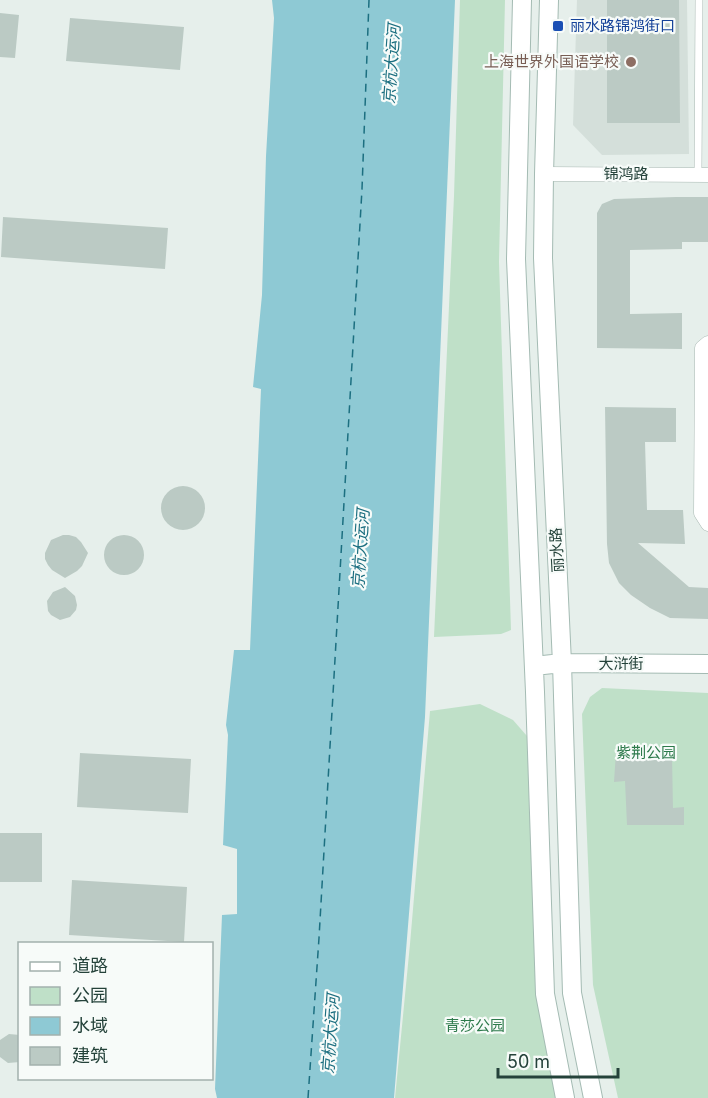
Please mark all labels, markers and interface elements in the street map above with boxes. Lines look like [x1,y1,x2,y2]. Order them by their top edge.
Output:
place label: 丽水路锦鸿街口 [570,16,675,35]
marker: 丽水路锦鸿街口 [551,19,565,33]
water label: 京杭大运河 [378,20,404,105]
place label: 上海世界外国语学校 [484,52,619,71]
marker: 上海世界外国语学校 [624,55,638,69]
street label: 锦鸿路 [603,164,649,183]
water label: 京杭大运河 [347,505,373,590]
street label: 丽水路 [546,527,567,573]
street label: 大浒街 [598,654,644,673]
park label: 紫荆公园 [616,743,676,762]
legend [18,942,213,1080]
text: 道路 [72,955,108,976]
text: 公园 [72,985,108,1006]
water label: 京杭大运河 [317,990,343,1075]
text: 水域 [72,1015,108,1036]
park label: 青莎公园 [445,1016,505,1035]
scale bar [498,1041,618,1079]
text: 建筑 [72,1045,108,1066]
text: 50 m [507,1051,550,1072]

